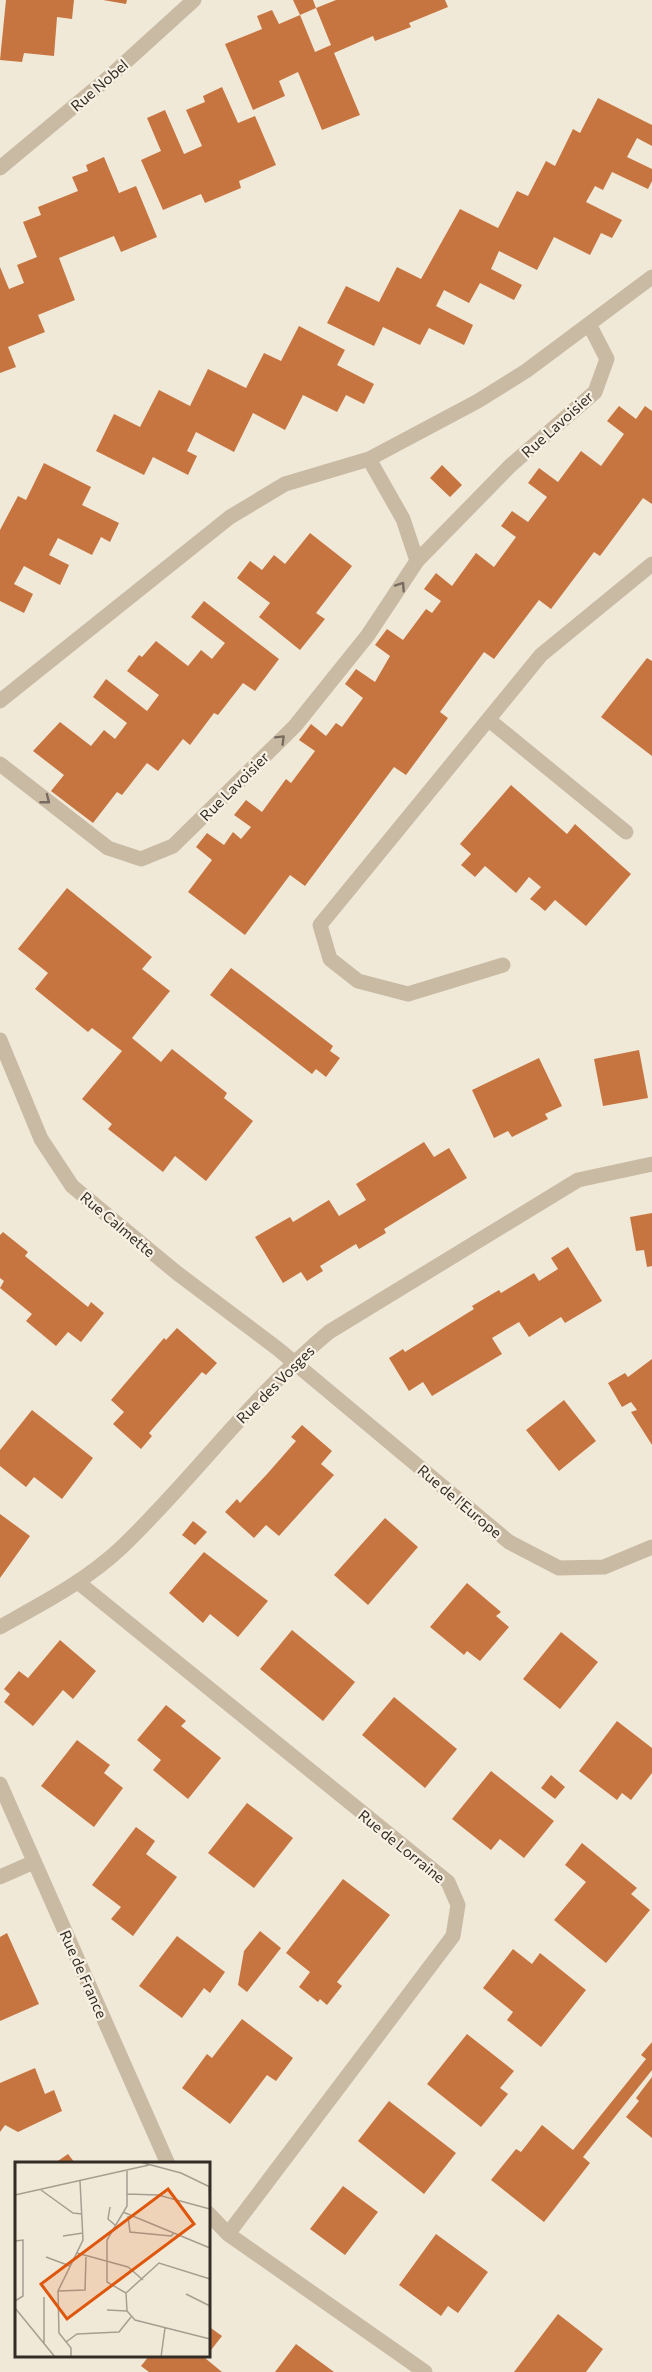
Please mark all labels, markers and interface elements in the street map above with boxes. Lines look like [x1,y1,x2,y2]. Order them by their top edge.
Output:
street label: Rue Nobel [67,55,131,115]
street label: Rue Lavoisier [517,387,597,461]
one-way arrow [394,581,405,592]
one-way arrow [274,736,285,747]
street label: Rue Lavoisier [196,748,272,824]
one-way arrow [39,793,50,804]
street label: Rue Calmette [77,1188,159,1261]
street label: Rue des Vosges [232,1341,318,1427]
street label: Rue de l'Europe [414,1461,506,1541]
street label: Rue de Lorraine [355,1806,449,1886]
street label: Rue de France [57,1927,111,2021]
inset map [15,2162,210,2357]

